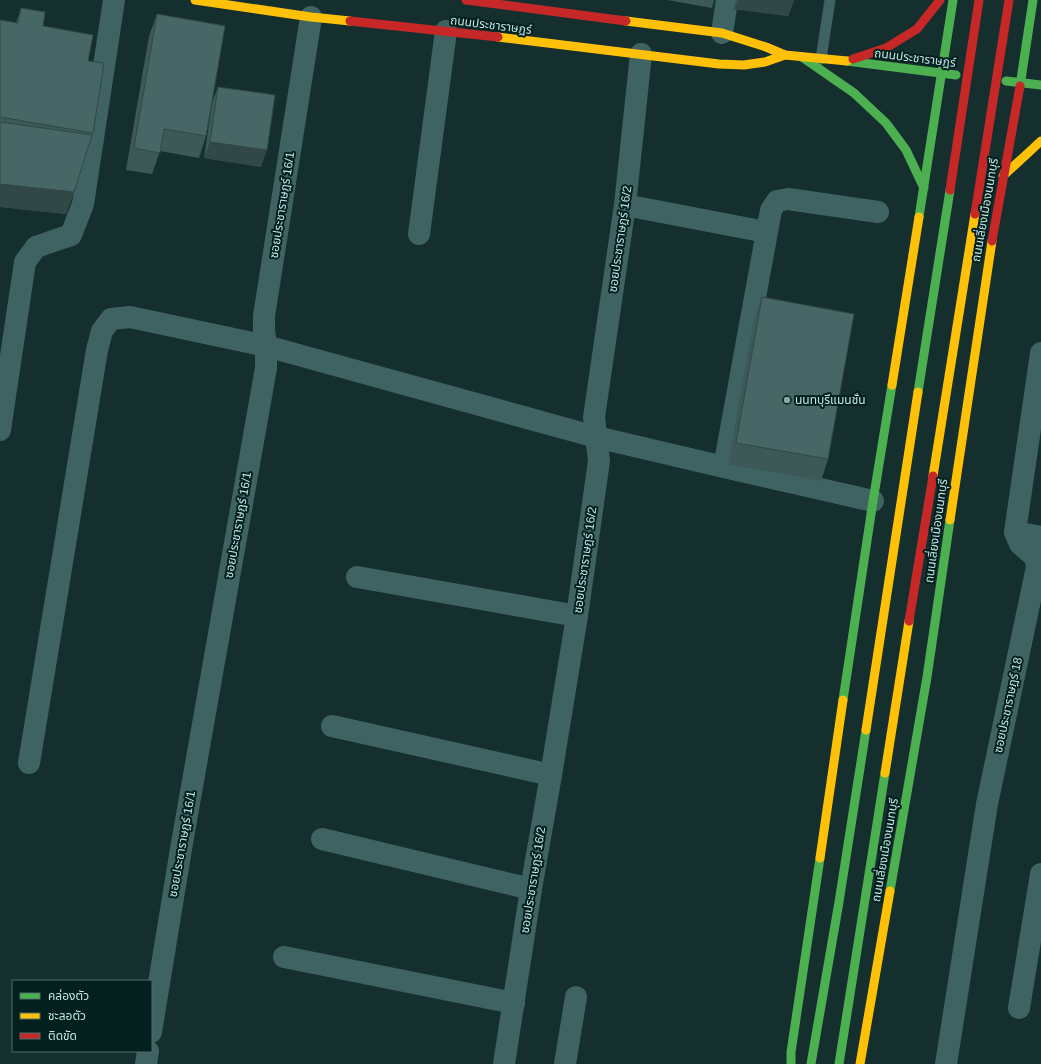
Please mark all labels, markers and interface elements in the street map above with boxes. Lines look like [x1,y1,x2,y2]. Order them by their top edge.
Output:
street label: ถนนประชาราษฎร์ [449,13,533,37]
street label: ถนนประชาราษฎร์ [873,46,957,70]
street label: ซอยประชาราษฎร์ 16/1 [267,150,297,259]
street label: ถนนเลี่ยงเมืองนนทบุรี [967,157,1001,263]
street label: ซอยประชาราษฎร์ 16/2 [606,184,634,293]
place label: นนทบุรีแมนชั่น [795,392,866,407]
marker: นนทบุรีแมนชั่น [782,395,792,405]
street label: ซอยประชาราษฎร์ 16/1 [222,471,254,579]
street label: ถนนเลี่ยงเมืองนนทบุรี [920,478,950,584]
street label: ซอยประชาราษฎร์ 16/2 [571,505,599,614]
street label: ซอยประชาราษฎร์ 18 [991,656,1025,754]
street label: ซอยประชาราษฎร์ 16/1 [166,790,198,898]
street label: ถนนเลี่ยงเมืองนนทบุรี [867,797,901,903]
street label: ซอยประชาราษฎร์ 16/2 [518,825,548,934]
legend [12,980,152,1052]
text: คล่องตัว [48,989,89,1003]
text: ชะลอตัว [48,1009,86,1023]
text: ติดขัด [48,1029,77,1043]

